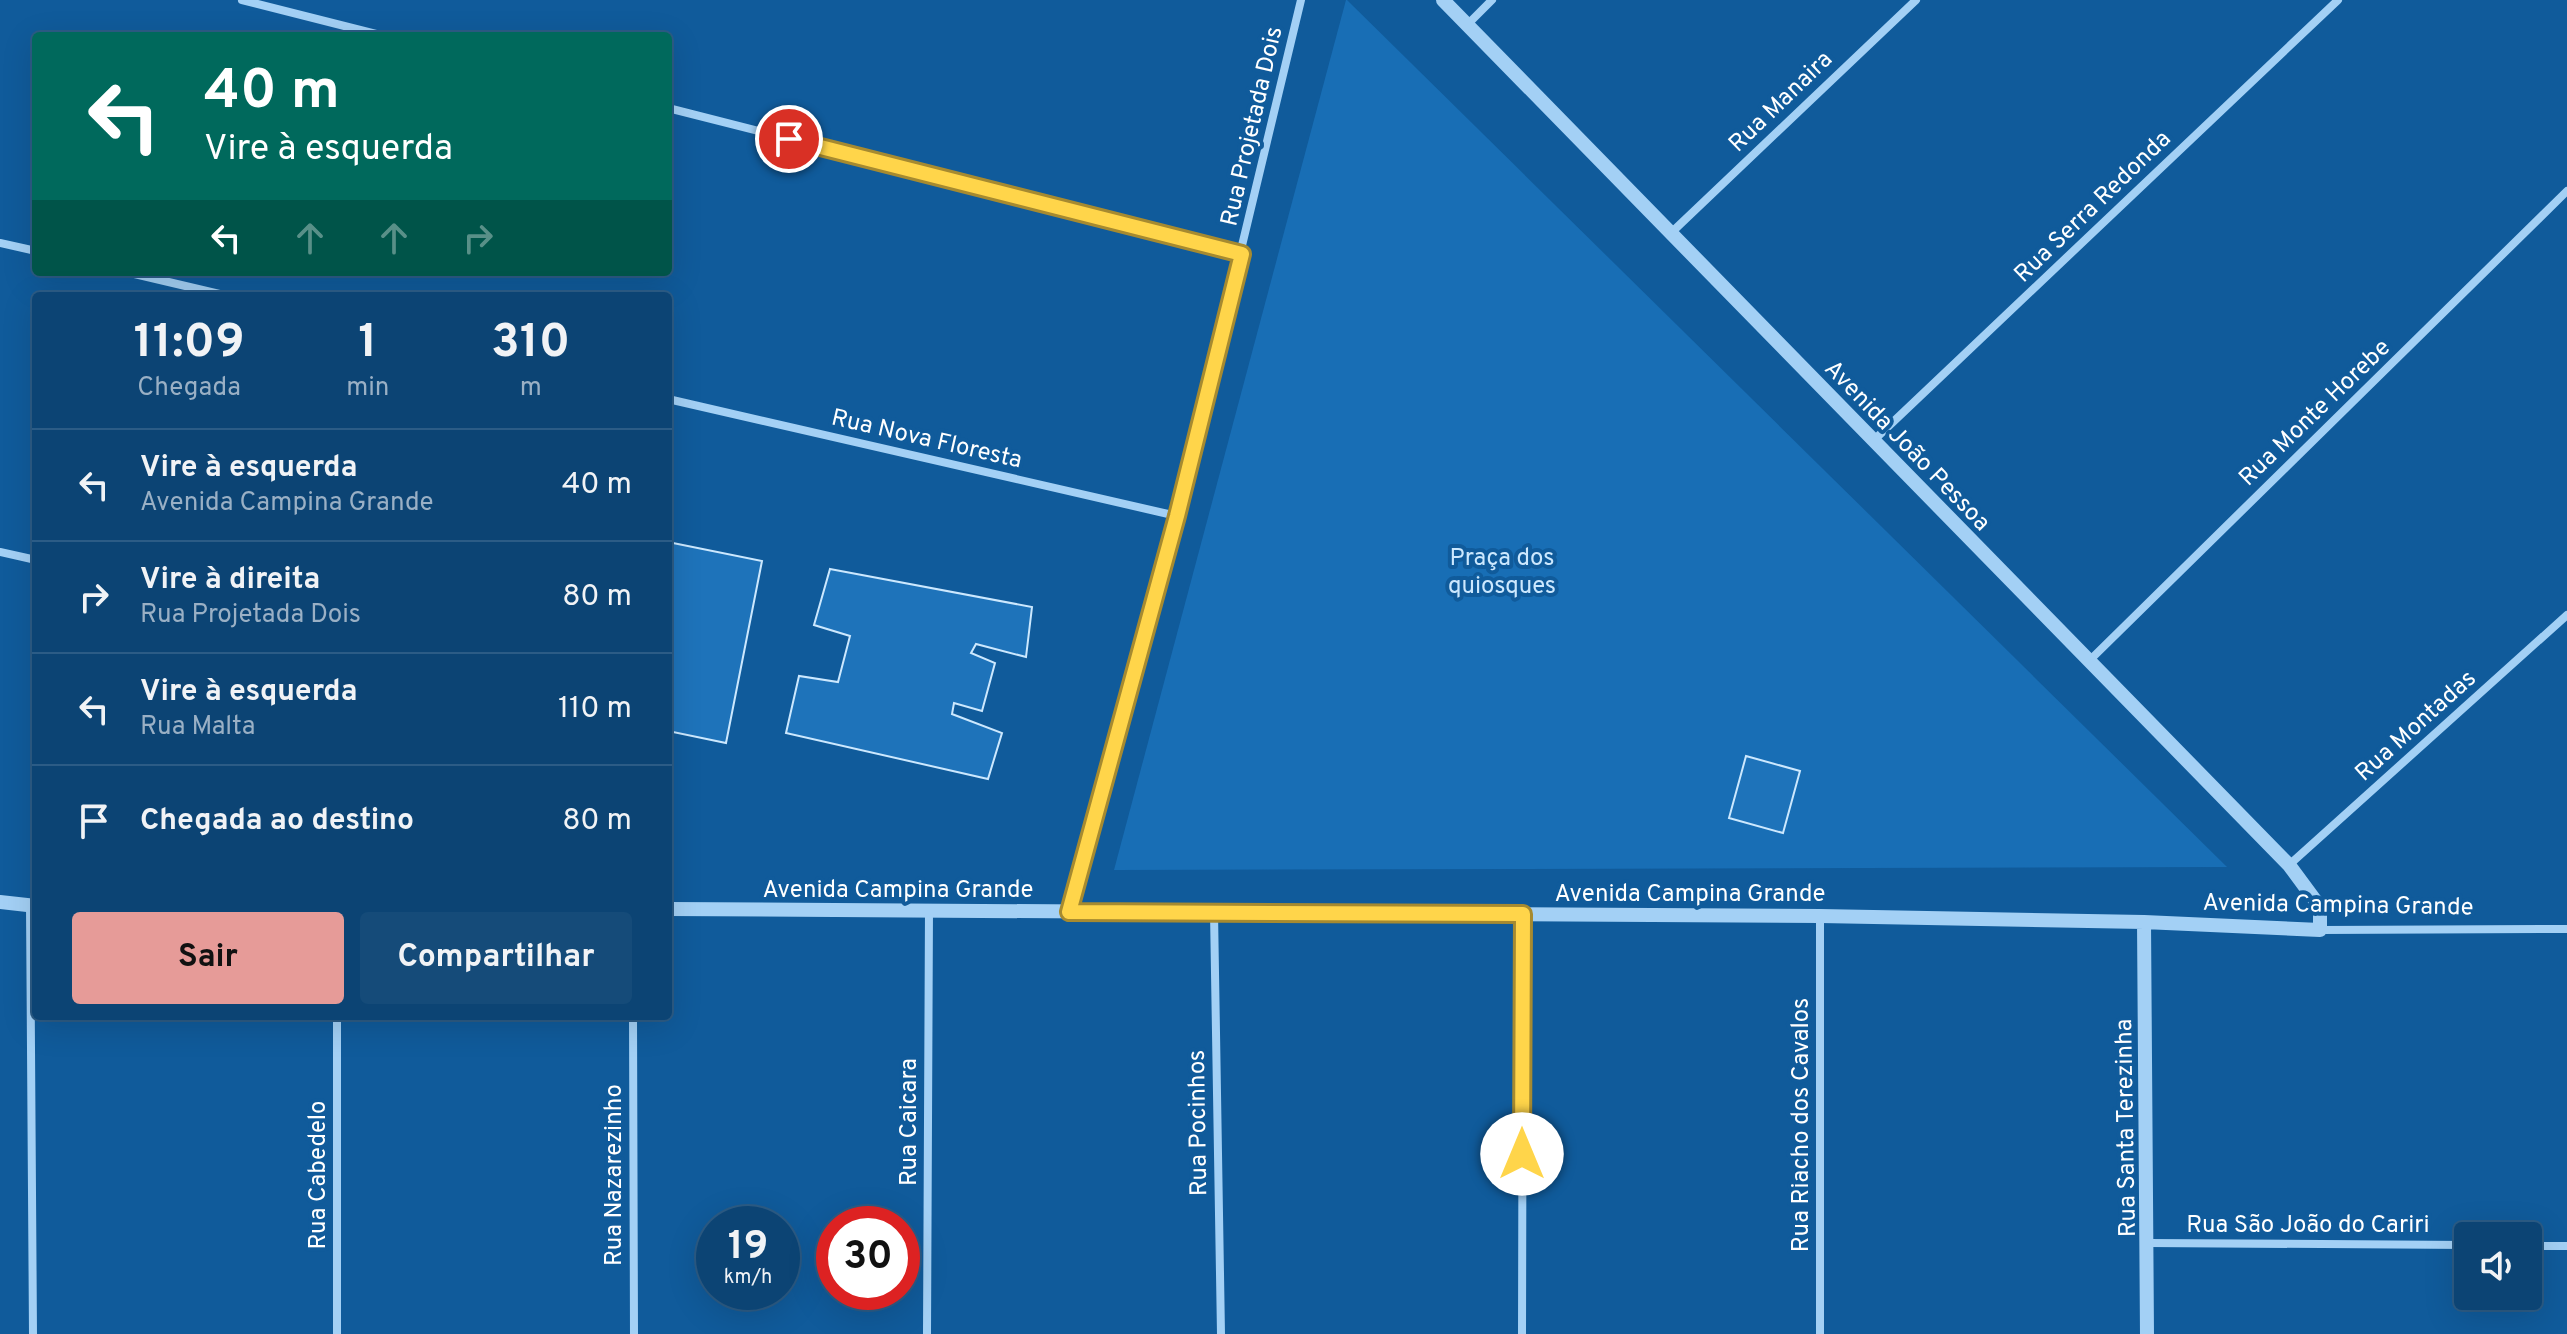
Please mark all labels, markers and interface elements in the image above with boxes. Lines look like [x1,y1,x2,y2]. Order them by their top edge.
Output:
street label: Rua Projetada Dois [1215,24,1291,229]
street label: Rua Manaira [1723,45,1840,159]
text: 40 m [204,58,340,128]
icon: left [72,64,176,168]
pin [755,105,823,173]
icon: arrive [767,117,811,161]
street label: Rua Serra Redonda [2009,125,2178,290]
text: Vire à esquerda [204,127,453,173]
icon: left [204,216,248,260]
icon: ahead [288,216,332,260]
icon: ahead [372,216,416,260]
icon: right [456,216,500,260]
text: 11:09 [134,314,245,374]
text: 1 [358,314,377,374]
text: 310 [491,314,570,374]
street label: Rua Monte Horebe [2233,333,2397,493]
street label: Avenida João Pessoa [1817,355,1996,538]
text: Chegada [137,372,241,405]
text: min [346,372,389,405]
text: m [520,372,542,405]
street label: Rua Nova Floresta [828,403,1025,476]
text: Vire à esquerda [140,450,357,487]
icon: left [72,463,116,507]
text: 40 m [562,467,632,504]
text: Avenida Campina Grande [140,487,434,520]
park label: Praça dos quiosques [1448,544,1556,602]
text: Vire à direita [140,562,320,599]
icon: right [72,575,116,619]
text: 80 m [562,579,632,616]
text: Rua Projetada Dois [140,599,361,632]
street label: Rua Montadas [2350,664,2483,789]
text: Vire à esquerda [140,674,357,711]
icon: left [72,687,116,731]
text: 110 m [558,691,632,728]
text: Rua Malta [140,711,255,744]
icon: arrive [72,799,116,843]
text: Chegada ao destino [140,803,414,840]
text: 80 m [562,803,632,840]
street label: Avenida Campina Grande [762,876,1034,906]
street label: Avenida Campina Grande [1554,880,1826,910]
street label: Avenida Campina Grande [2202,889,2474,923]
button: Sair [72,912,344,1004]
button: Compartilhar [360,912,632,1004]
street label: Rua Riacho dos Cavalos [1787,998,1817,1252]
street label: Rua Santa Terezinha [2110,1018,2144,1237]
street label: Rua Pocinhos [1183,1050,1215,1196]
street label: Rua Caicara [895,1058,925,1186]
street label: Rua Nazarezinho [600,1084,630,1266]
street label: Rua Cabedelo [304,1101,334,1250]
position arrow [1480,1112,1564,1196]
speed limit sign: 30 [816,1206,920,1310]
street label: Rua São João do Cariri [2186,1211,2430,1241]
map controls [2454,1222,2542,1310]
button: sound [2454,1222,2542,1310]
text: 19 [728,1223,768,1273]
text: km/h [724,1265,772,1291]

